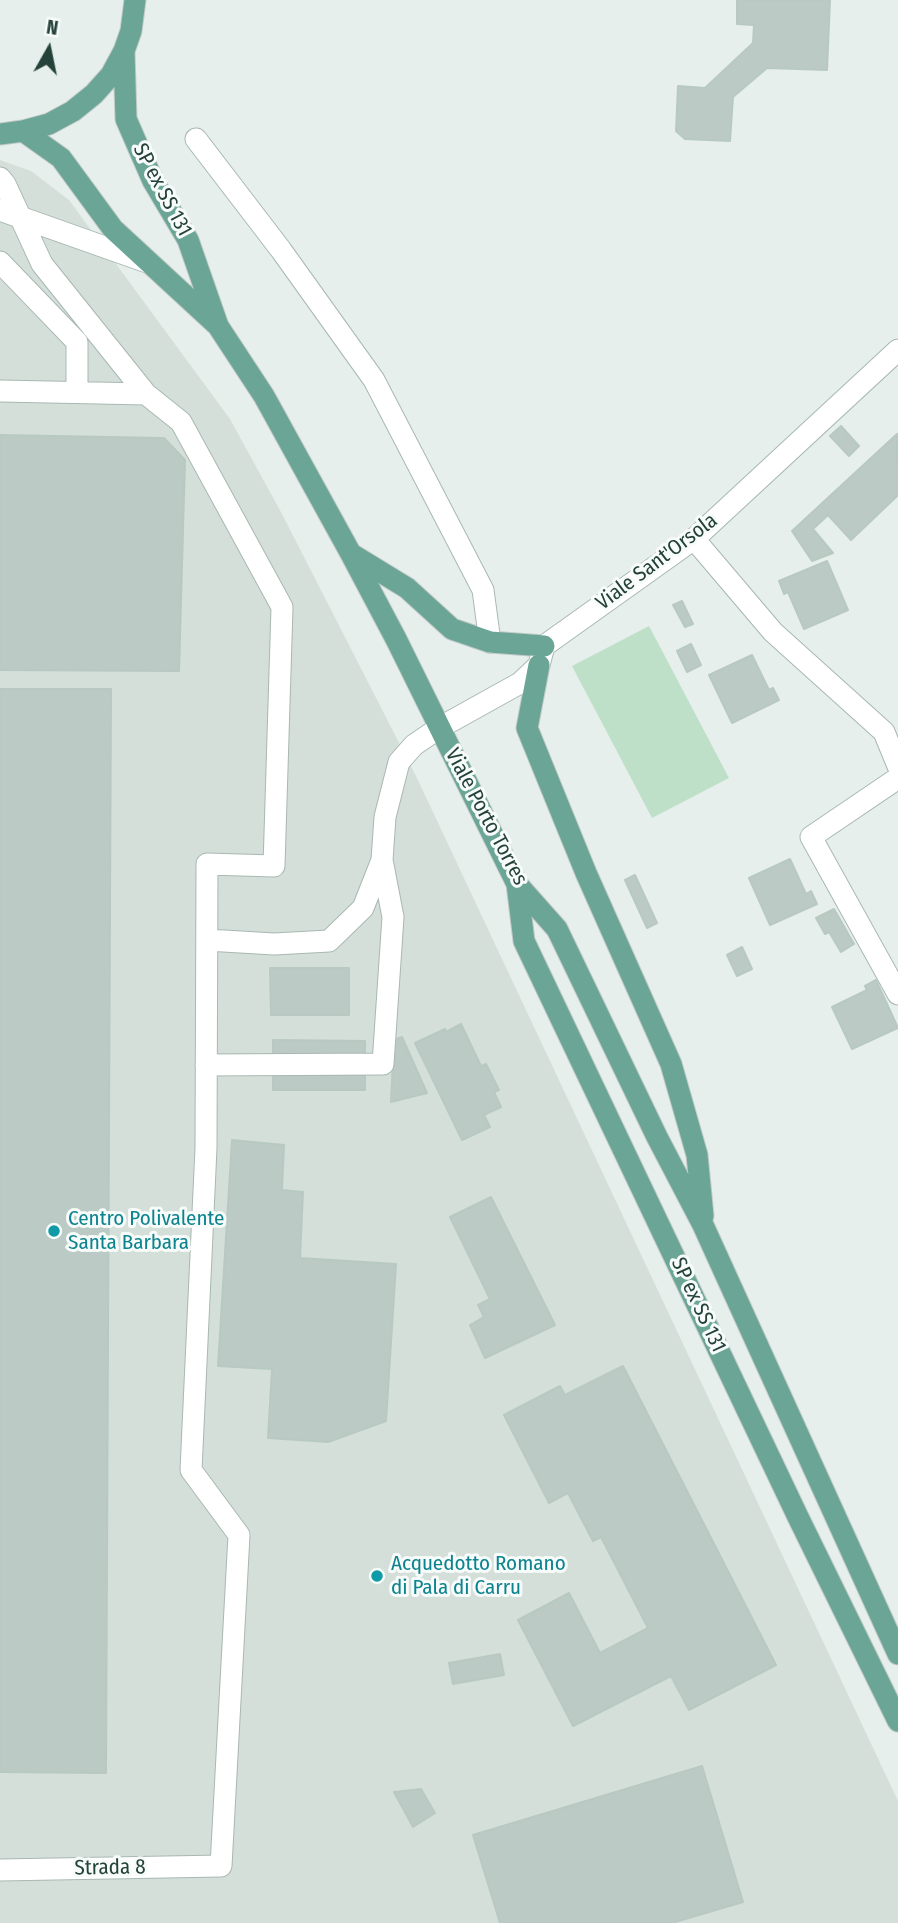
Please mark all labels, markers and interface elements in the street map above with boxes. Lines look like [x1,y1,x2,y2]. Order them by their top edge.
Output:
north arrow [14,14,84,84]
text: N [45,16,60,40]
street label: SP ex SS 131 [127,139,197,241]
street label: Viale Sant'Orsola [591,508,723,616]
street label: Viale Porto Torres [439,744,533,890]
place label: Centro Polivalente Santa Barbara [68,1206,224,1256]
marker: Centro Polivalente Santa Barbara [46,1223,62,1239]
street label: SP ex SS 131 [665,1254,731,1356]
place label: Acquedotto Romano di Pala di Carru [391,1551,566,1601]
marker: Acquedotto Romano di Pala di Carru [369,1568,385,1584]
street label: Strada 8 [74,1855,146,1881]

